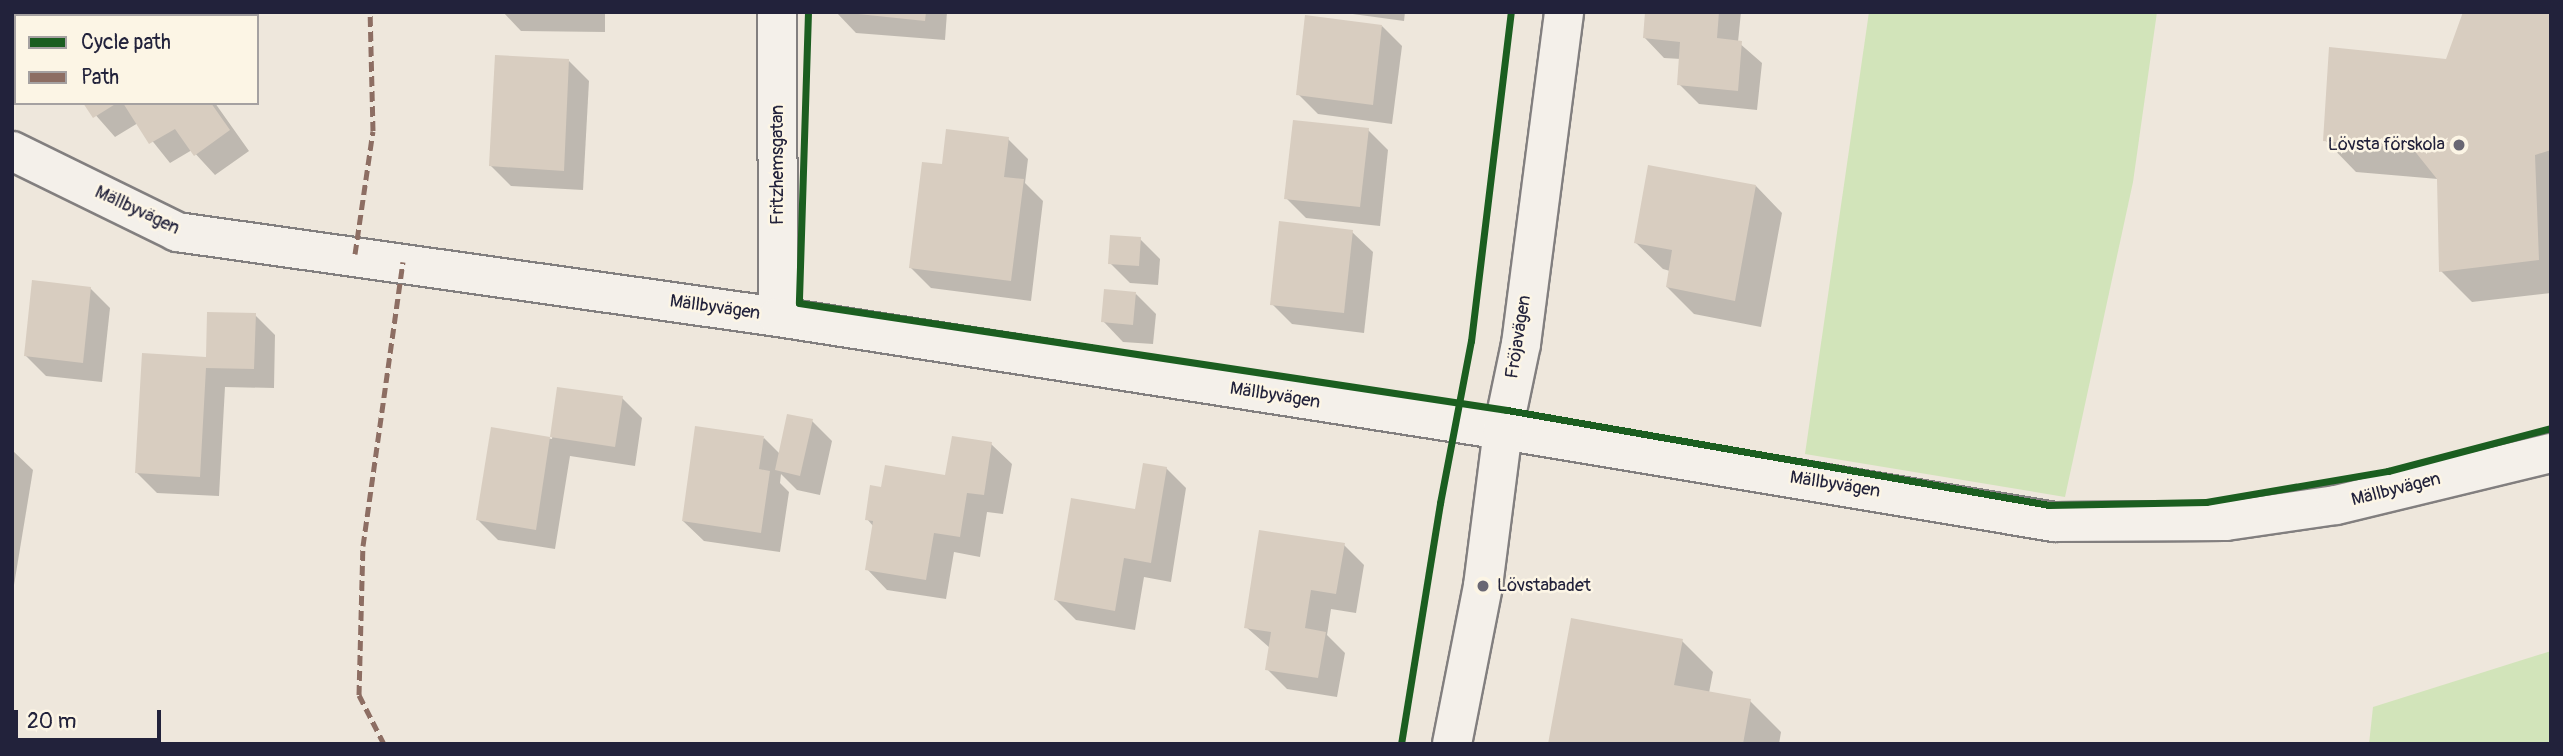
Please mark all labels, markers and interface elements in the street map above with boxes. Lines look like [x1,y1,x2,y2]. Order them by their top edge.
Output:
legend [14,14,259,105]
text: Cycle path [81,29,171,56]
text: Path [81,64,119,91]
street label: Fritzhemsgatan [767,105,789,225]
place label: Lövsta förskola [2328,134,2445,156]
marker: Lövsta förskola [2451,137,2467,153]
street label: Mällbyvägen [91,182,183,240]
street label: Mällbyvägen [668,291,762,325]
street label: Fröjavägen [1502,294,1536,380]
street label: Mällbyvägen [1228,378,1322,414]
street label: Mällbyvägen [1788,467,1882,503]
street label: Mällbyvägen [2349,469,2443,511]
place label: Lövstabadet [1497,575,1591,597]
marker: Lövstabadet [1475,578,1491,594]
scale bar [18,696,164,740]
text: 20 m [27,708,76,735]

